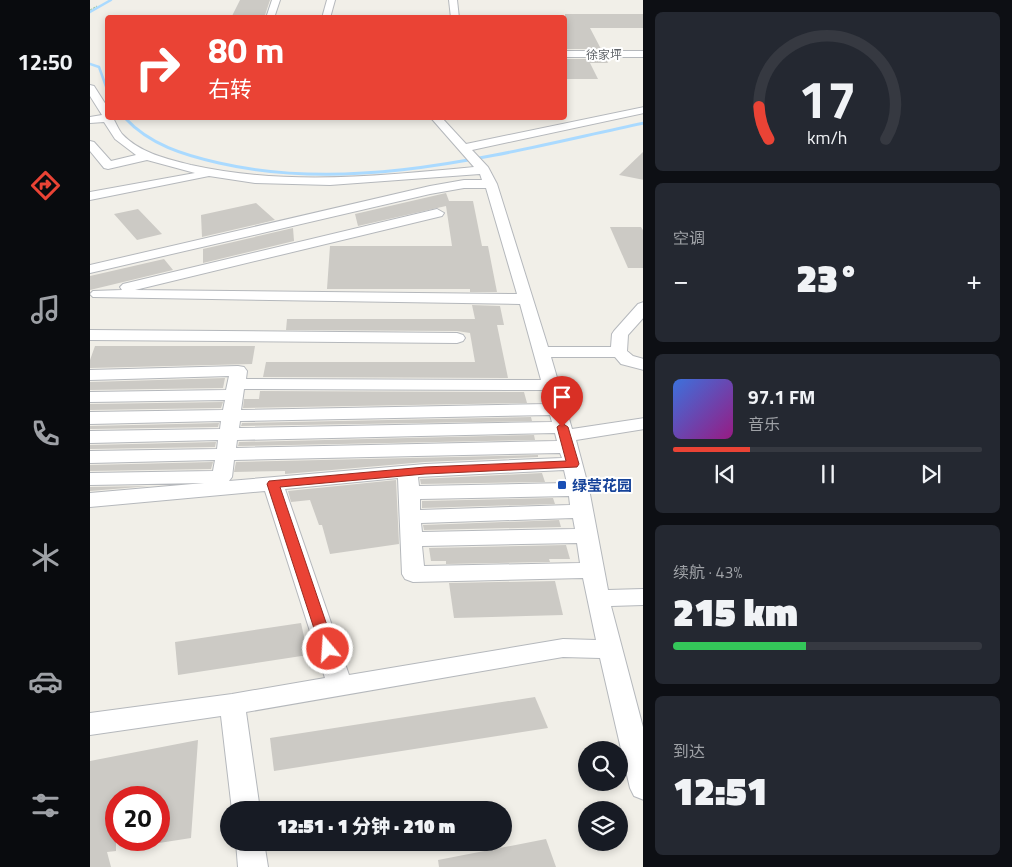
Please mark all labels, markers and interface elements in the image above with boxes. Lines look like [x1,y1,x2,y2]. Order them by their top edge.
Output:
text: 80 m [208,23,284,77]
icon: right [125,35,190,100]
text: 12:50 [18,45,72,79]
street label: 徐家坪 [586,45,622,64]
text: 17 [798,59,857,138]
text: 右转 [208,72,252,106]
text: km/h [807,124,848,151]
icon: directions [28,168,63,203]
text: 空调 [673,226,705,250]
text: 23° [796,249,859,307]
text: − [673,258,689,301]
text: + [966,258,982,301]
icon: music [28,292,63,327]
pin [541,376,583,427]
text: 97.1 FM [748,382,815,411]
icon: arrive [548,383,576,411]
text: 音乐 [748,412,780,436]
icon: phone [28,416,63,451]
icon: previous [711,460,739,488]
icon: pause [814,460,842,488]
icon: next [917,460,945,488]
place label: 绿莹花园 [572,474,632,497]
marker: 绿莹花园 [556,479,568,491]
icon: climate [28,540,63,575]
text: 续航 · 43% [673,560,742,584]
text: 215 km [673,583,798,641]
position arrow [301,622,353,674]
icon: car [28,664,63,699]
text: 到达 [673,739,705,763]
map controls [578,741,628,851]
button: search [578,741,628,791]
text: 12:51 [673,762,768,820]
speed limit sign: 20 [105,786,170,851]
icon: filters [28,788,63,823]
button: layers [578,801,628,851]
text: 12:51 · 1 分钟 · 210 m [277,811,455,840]

